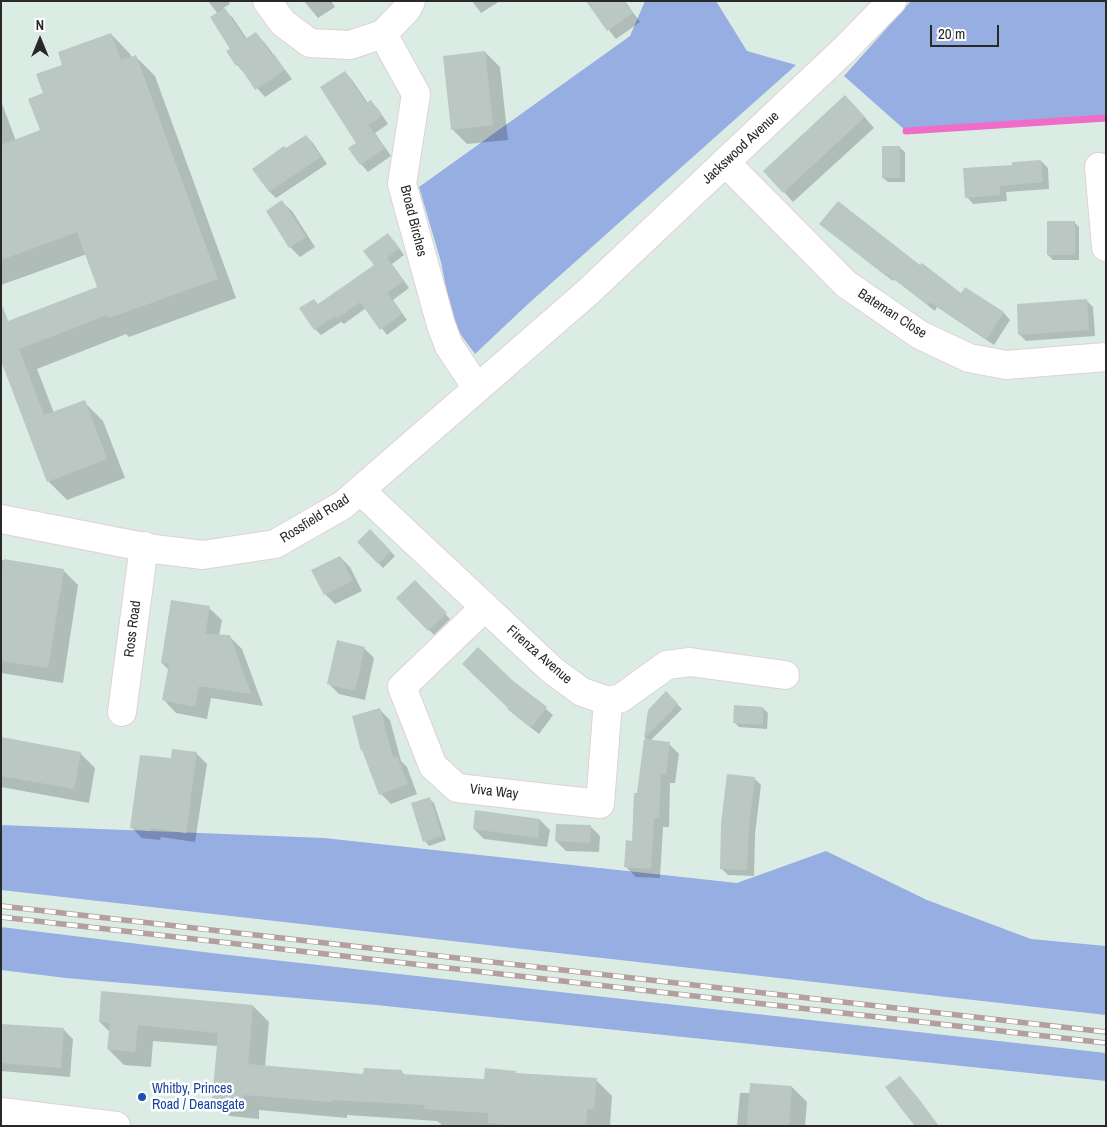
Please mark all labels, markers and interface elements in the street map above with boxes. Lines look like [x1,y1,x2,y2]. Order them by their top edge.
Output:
north arrow [15,15,65,65]
scale bar [932,15,1001,47]
text: N [36,16,44,34]
text: 20 m [938,23,965,44]
street label: Jackswood Avenue [699,108,783,188]
street label: Broad Birches [396,184,430,258]
street label: Bateman Close [855,286,929,342]
street label: Rossfield Road [277,491,353,547]
street label: Ross Road [121,600,145,658]
street label: Firenza Avenue [503,622,575,688]
street label: Viva Way [469,781,519,803]
place label: Whitby, Princes Road / Deansgate [152,1081,245,1114]
marker: Whitby, Princes Road / Deansgate [136,1091,148,1103]

